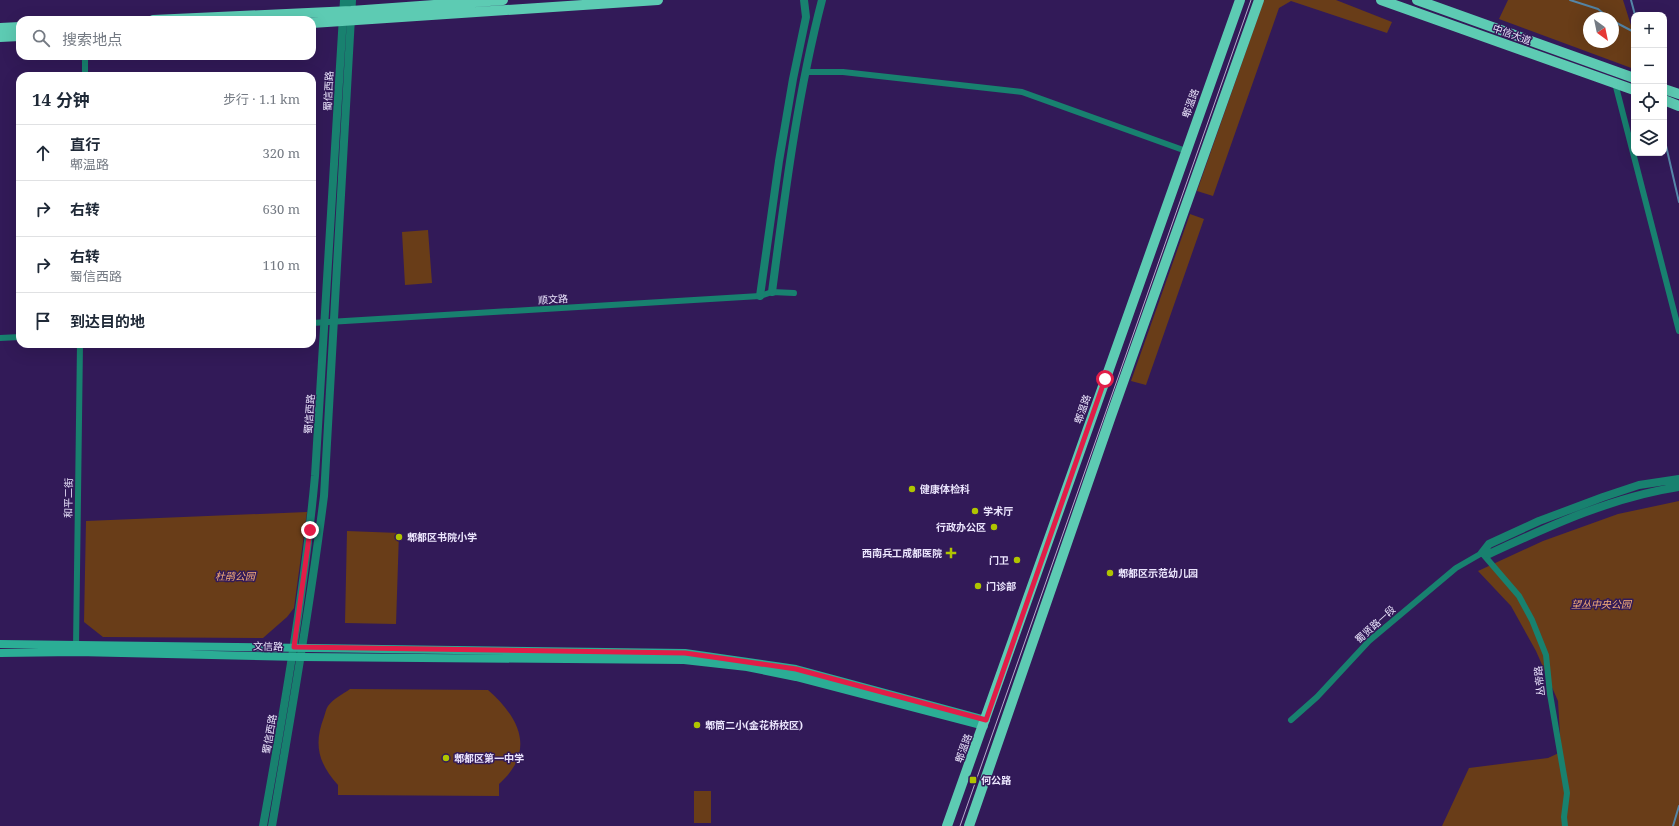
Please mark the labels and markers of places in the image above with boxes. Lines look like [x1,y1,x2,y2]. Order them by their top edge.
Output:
place label: 健康体检科 [920,482,970,496]
marker: 健康体检科 [907,484,917,494]
place label: 学术厅 [983,504,1013,518]
marker: 学术厅 [970,506,980,516]
place label: 行政办公区 [936,520,986,534]
marker: 行政办公区 [989,522,999,532]
place label: 郫都区书院小学 [407,530,477,544]
marker: 郫都区书院小学 [394,532,404,542]
place label: 西南兵工成都医院 [862,546,942,560]
marker: 西南兵工成都医院 [945,547,957,559]
place label: 门卫 [989,553,1009,567]
marker: 门卫 [1012,555,1022,565]
place label: 郫都区示范幼儿园 [1118,566,1198,580]
marker: 郫都区示范幼儿园 [1105,568,1115,578]
place label: 门诊部 [986,579,1016,593]
marker: 门诊部 [973,581,983,591]
place label: 郫筒二小(金花桥校区) [705,718,803,732]
marker: 郫筒二小(金花桥校区) [692,720,702,730]
place label: 郫都区第一中学 [454,751,524,765]
marker: 郫都区第一中学 [441,753,451,763]
place label: 何公路 [981,773,1012,787]
marker: 何公路 [968,775,978,785]

